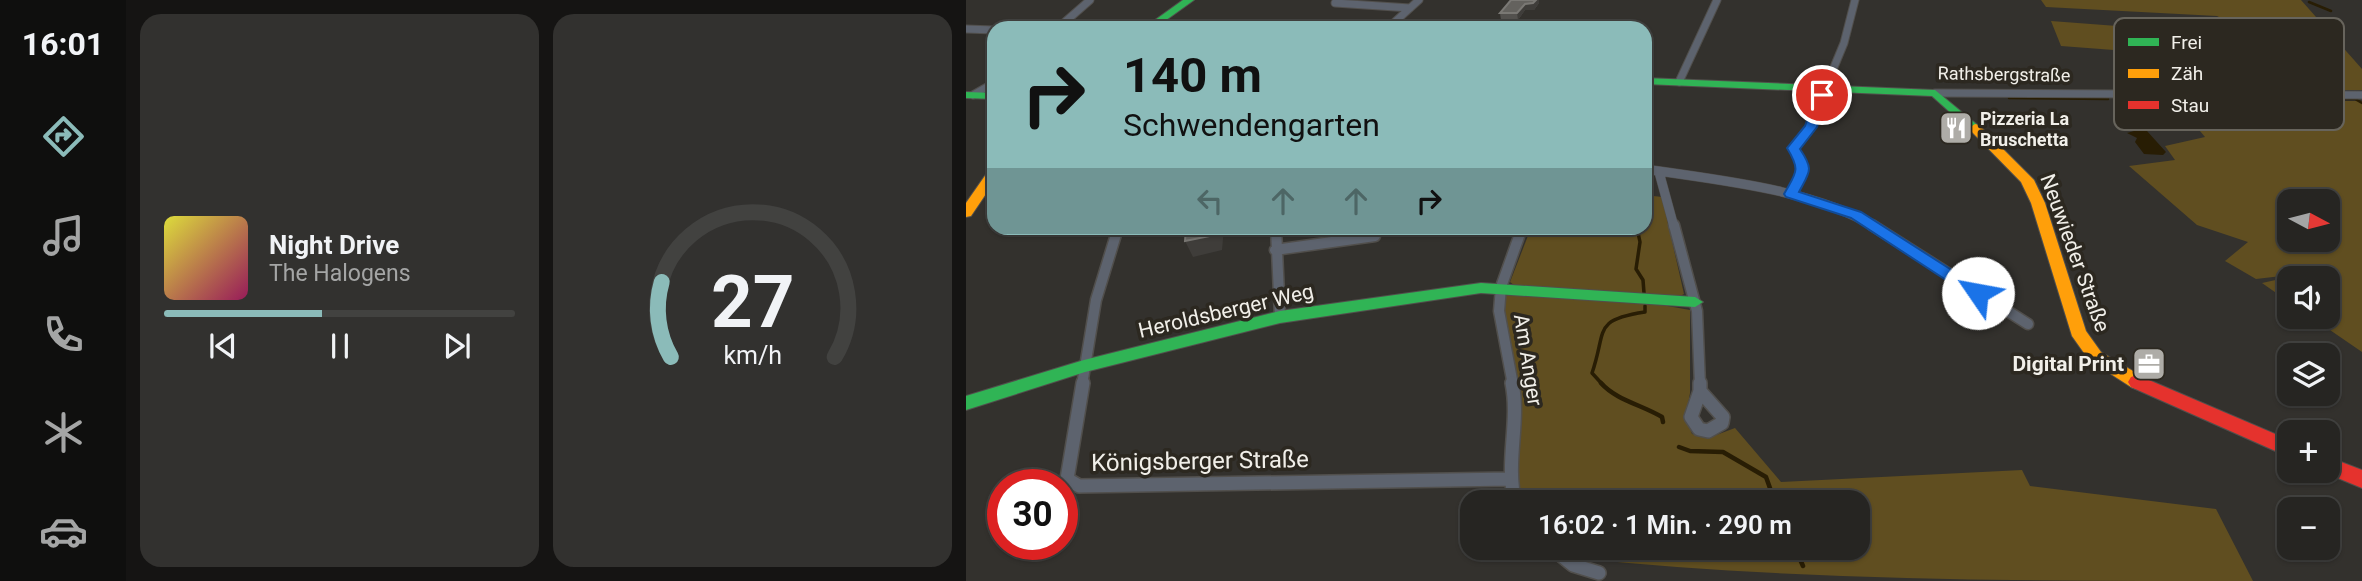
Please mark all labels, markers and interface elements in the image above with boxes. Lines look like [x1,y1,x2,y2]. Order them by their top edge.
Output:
legend [2114,18,2344,130]
text: 16:01 [22,25,104,63]
text: Frei [2171,31,2202,54]
text: 140 m [1123,47,1262,104]
icon: right [1008,49,1099,140]
street label: Rathsbergstraße [1938,62,2070,86]
text: Zäh [2171,62,2203,85]
pin [1792,65,1852,125]
icon: arrive [1803,76,1841,114]
text: Stau [2171,94,2209,117]
text: Schwendengarten [1123,106,1380,144]
place label: Pizzeria La Bruschetta [1980,108,2069,150]
restaurant icon: Pizzeria La Bruschetta [1937,109,1975,147]
icon: directions [39,112,88,161]
street label: Neuwieder Straße [2035,171,2115,335]
icon: left [1191,182,1229,220]
icon: ahead [1264,182,1302,220]
icon: ahead [1337,182,1375,220]
icon: right [1410,182,1448,220]
north arrow [2277,189,2340,252]
map controls [2277,189,2340,560]
icon: music [39,211,88,260]
text: Night Drive [269,230,399,260]
position arrow [1941,256,2015,330]
text: 27 [711,259,794,345]
text: The Halogens [269,260,411,287]
button: sound [2277,266,2340,329]
street label: Heroldsberger Weg [1136,279,1316,343]
icon: phone [39,310,88,359]
street label: Am Anger [1509,312,1547,408]
icon: previous [204,327,242,365]
icon: pause [321,327,359,365]
icon: next [438,327,476,365]
text: km/h [723,340,782,369]
button: layers [2277,343,2340,406]
office icon: Digital Print [2130,345,2168,383]
place label: Digital Print [2012,352,2124,376]
icon: climate [39,408,88,457]
button: + [2277,420,2340,483]
street label: Königsberger Straße [1091,445,1309,477]
speed limit sign: 30 [987,469,1078,560]
button: − [2277,497,2340,560]
icon: car [39,507,88,556]
text: 16:02 · 1 Min. · 290 m [1538,510,1792,540]

